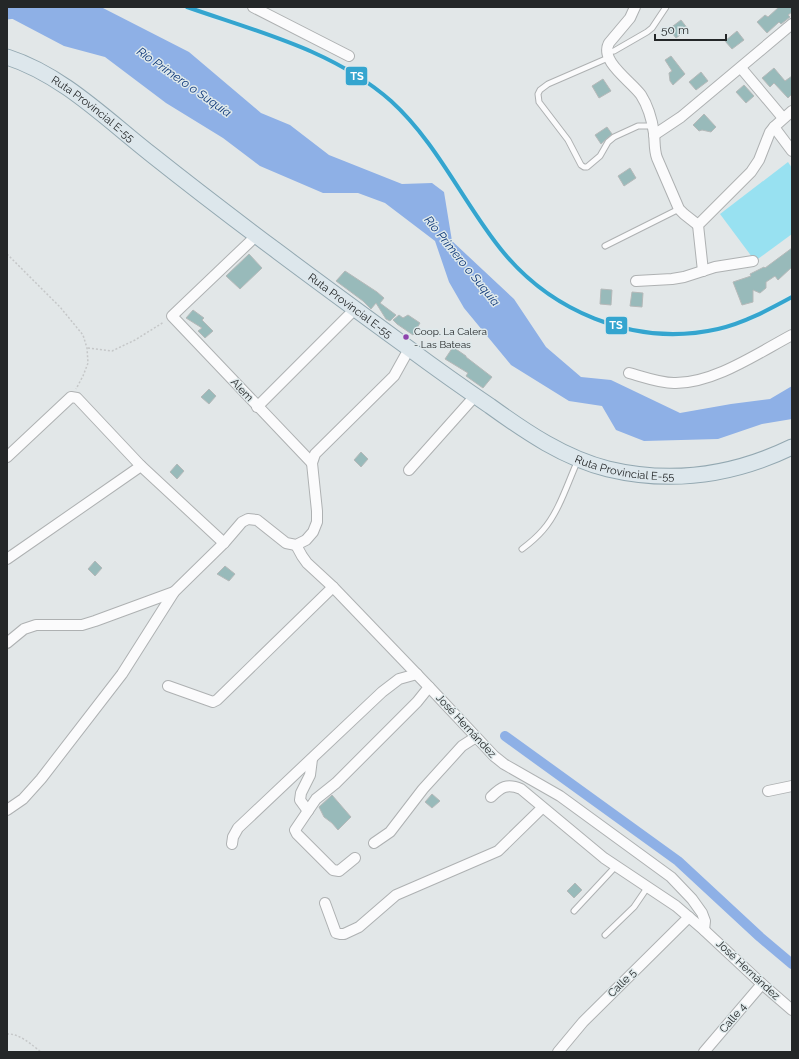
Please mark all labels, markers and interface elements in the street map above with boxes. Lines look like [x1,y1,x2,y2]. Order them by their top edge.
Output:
scale bar [655,16,726,42]
text: 50 m [661,23,689,37]
water label: Río Primero o Suquía [134,44,234,120]
line badge: TS [345,66,368,86]
text: TS [350,70,364,83]
street label: Ruta Provincial E-55 [49,73,137,145]
water label: Río Primero o Suquía [421,213,503,309]
street label: Ruta Provincial E-55 [306,270,395,341]
line badge: TS [605,316,628,335]
text: TS [609,319,623,332]
place label: Coop. La Calera - Las Bateas [414,326,487,350]
marker: Coop. La Calera - Las Bateas [401,332,411,342]
street label: Alem [228,376,256,404]
street label: Ruta Provincial E-55 [573,452,674,483]
street label: José Hernández [433,692,499,761]
street label: José Hernández [714,937,783,1003]
street label: Calle 5 [605,966,639,1000]
street label: Calle 4 [717,1000,749,1036]

